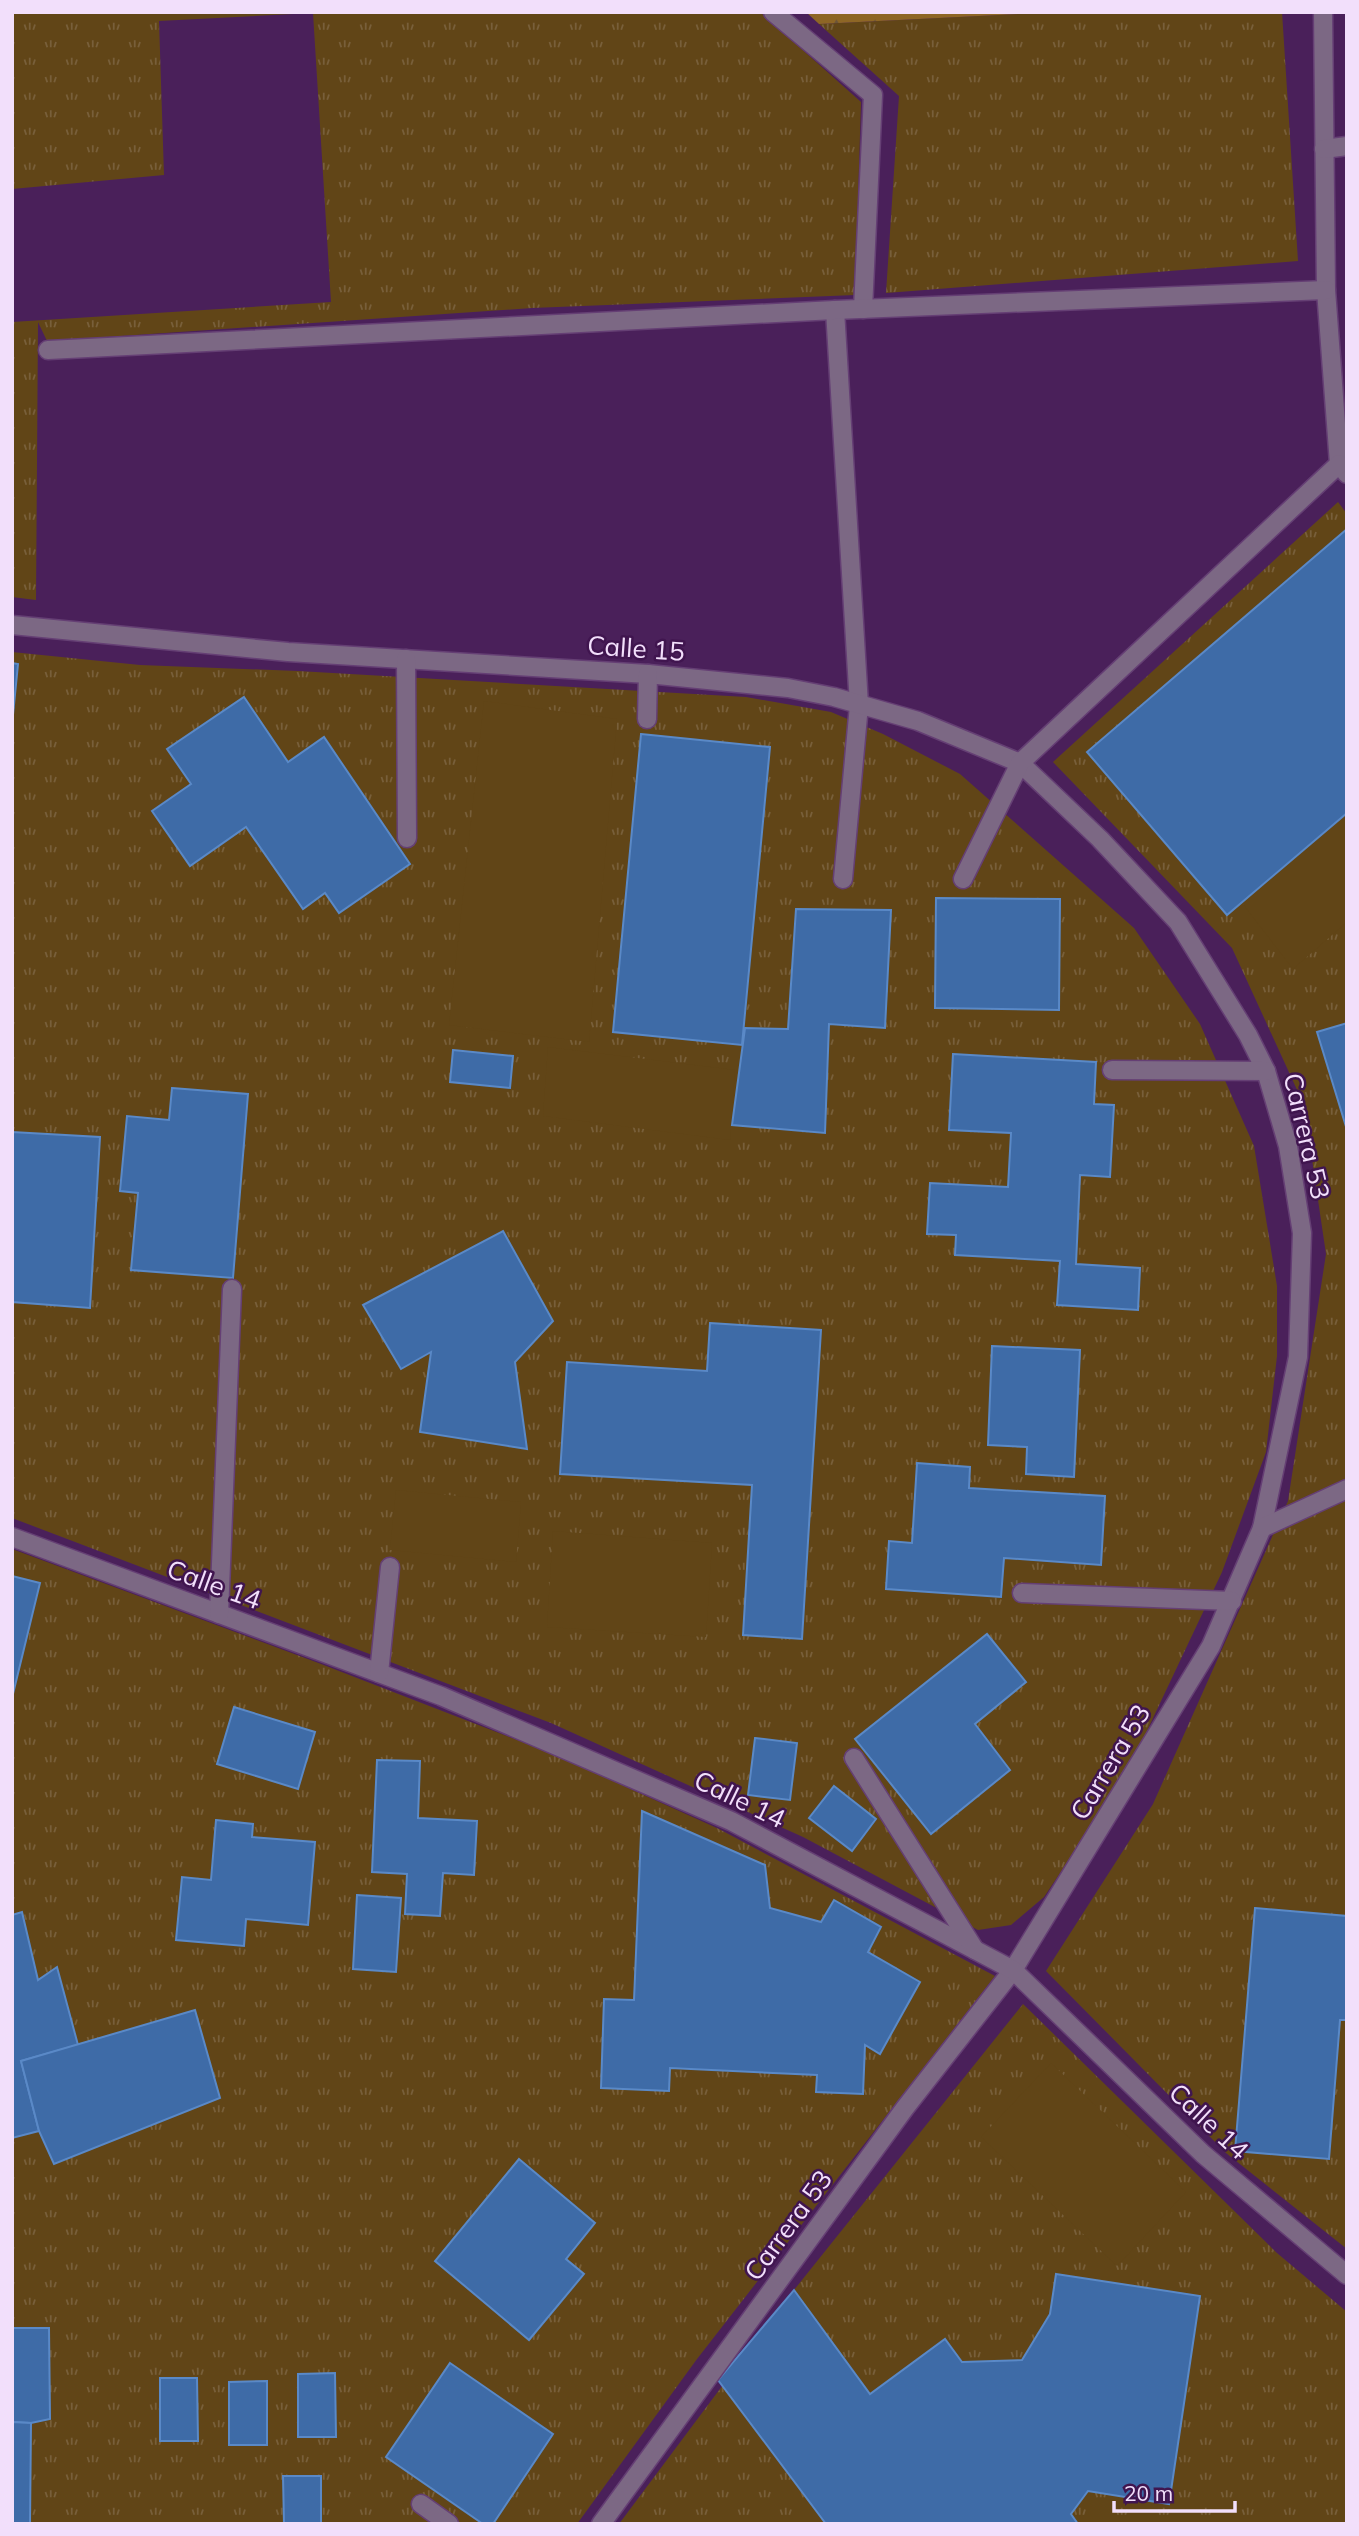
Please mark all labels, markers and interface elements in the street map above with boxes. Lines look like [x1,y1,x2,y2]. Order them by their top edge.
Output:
street label: Calle 15 [586,628,686,668]
street label: Carrera 53 [1276,1070,1338,1202]
street label: Calle 14 [163,1552,265,1616]
street label: Carrera 53 [1063,1698,1157,1826]
street label: Calle 14 [689,1763,791,1835]
street label: Calle 14 [1162,2076,1256,2166]
street label: Carrera 53 [737,2163,839,2287]
scale bar [1114,2470,1235,2514]
text: 20 m [1124,2480,1173,2506]

